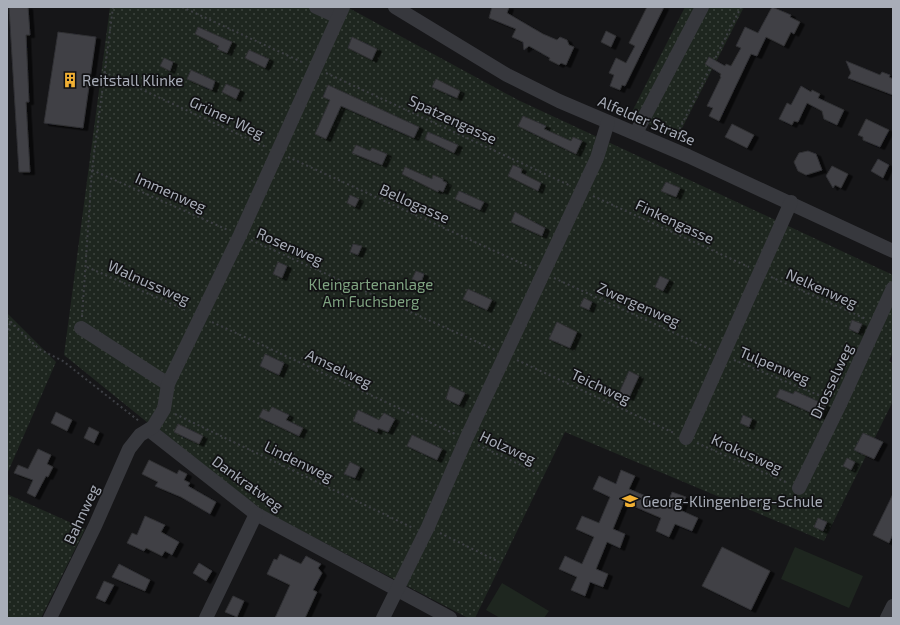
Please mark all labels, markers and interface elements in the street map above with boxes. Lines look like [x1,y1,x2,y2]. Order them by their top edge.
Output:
building icon: Reitstall Klinke [61,71,79,89]
place label: Reitstall Klinke [82,71,183,89]
street label: Spatzengasse [406,91,500,147]
street label: Alfelder Straße [596,91,698,149]
street label: Grüner Weg [187,92,268,142]
street label: Immenweg [133,168,210,216]
street label: Bellogasse [377,180,453,226]
street label: Finkengasse [633,195,717,247]
street label: Rosenweg [254,223,327,269]
street label: Walnussweg [105,256,193,308]
street label: Nelkenweg [784,264,861,312]
park label: Kleingartenanlage Am Fuchsberg [309,275,433,310]
street label: Zwergenweg [595,278,684,330]
street label: Drosselweg [806,340,856,421]
street label: Tulpenweg [737,342,813,388]
street label: Amselweg [303,345,376,391]
street label: Teichweg [568,364,634,408]
street label: Holzweg [477,426,539,468]
street label: Krokusweg [709,429,786,477]
street label: Lindenweg [262,437,337,486]
street label: Dankratweg [209,451,287,515]
street label: Bahnweg [59,481,103,547]
school or university icon: Georg-Klingenberg-Schule [621,492,639,510]
place label: Georg-Klingenberg-Schule [642,492,823,510]

